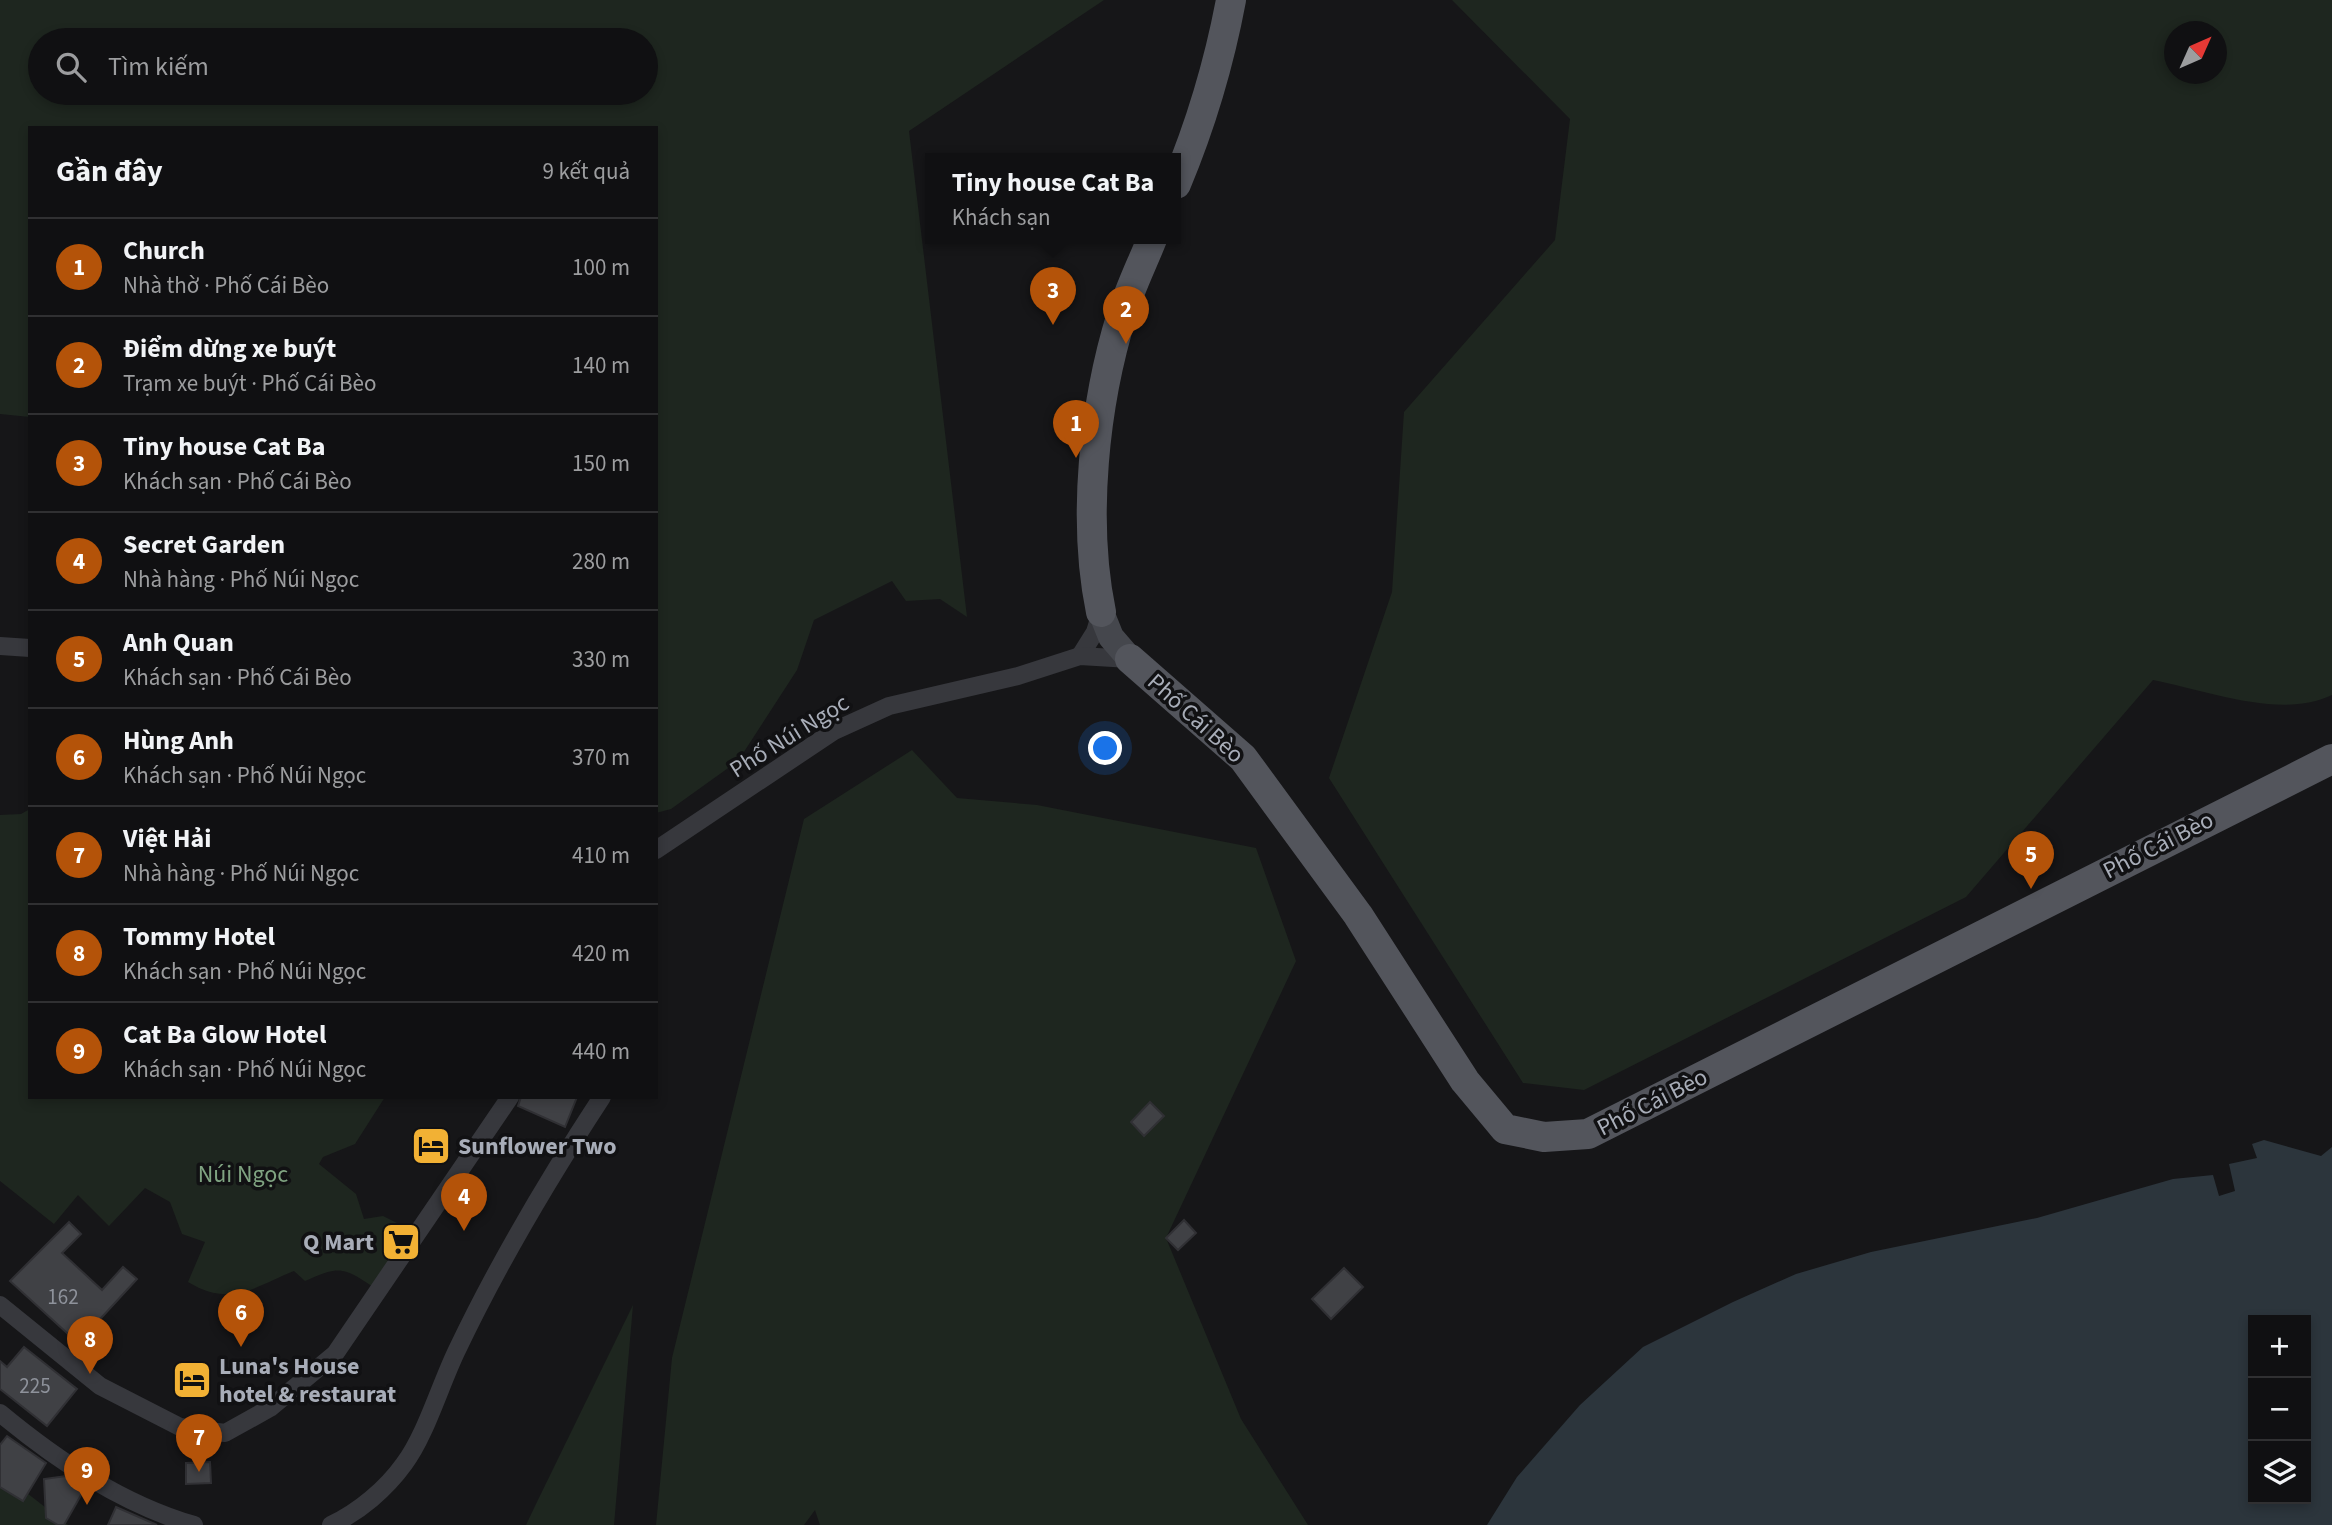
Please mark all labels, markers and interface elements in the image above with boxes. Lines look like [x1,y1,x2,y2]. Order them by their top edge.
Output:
north arrow [2164,21,2227,84]
search box [28,28,658,105]
icon: search [52,48,90,86]
text: Tìm kiếm [108,48,209,85]
text: Gần đây [56,150,163,193]
popup [925,153,1181,244]
text: 9 kết quả [543,155,630,188]
text: Tiny house Cat Ba [952,164,1154,201]
text: Khách sạn [952,201,1051,234]
text: Church [123,232,205,269]
text: 1 [73,251,85,284]
text: 100 m [572,251,630,284]
pin: 3 [1030,267,1076,325]
text: Nhà thờ · Phố Cái Bèo [123,269,329,302]
pin: 2 [1103,286,1149,344]
text: Điểm dừng xe buýt [123,330,336,367]
text: 2 [73,349,85,382]
text: 140 m [572,349,630,382]
text: Trạm xe buýt · Phố Cái Bèo [123,367,376,400]
pin: 1 [1053,400,1099,458]
text: Tiny house Cat Ba [123,428,325,465]
text: 3 [73,447,85,480]
text: 150 m [572,447,630,480]
text: Khách sạn · Phố Cái Bèo [123,465,352,498]
text: Secret Garden [123,526,285,563]
text: 4 [73,545,85,578]
text: 280 m [572,545,630,578]
text: Nhà hàng · Phố Núi Ngọc [123,563,359,596]
text: Anh Quan [123,624,234,661]
text: 5 [73,643,85,676]
text: 330 m [572,643,630,676]
text: Khách sạn · Phố Cái Bèo [123,661,352,694]
street label: Phố Cái Bèo [1139,665,1252,772]
street label: Phố Núi Ngọc [723,686,856,787]
text: Hùng Anh [123,722,234,759]
your location [1088,731,1122,765]
text: 6 [73,741,85,774]
text: 370 m [572,741,630,774]
text: Khách sạn · Phố Núi Ngọc [123,759,366,792]
street label: Phố Cái Bèo [2097,803,2220,888]
text: Việt Hải [123,820,211,857]
pin: 5 [2008,831,2054,889]
text: 7 [73,839,85,872]
text: 410 m [572,839,630,872]
text: Nhà hàng · Phố Núi Ngọc [123,857,359,890]
text: Tommy Hotel [123,918,275,955]
text: 8 [73,937,85,970]
text: 420 m [572,937,630,970]
text: Khách sạn · Phố Núi Ngọc [123,955,366,988]
text: Cat Ba Glow Hotel [123,1016,326,1053]
text: 9 [73,1035,85,1068]
text: 440 m [572,1035,630,1068]
text: Khách sạn · Phố Núi Ngọc [123,1053,366,1086]
street label: Phố Cái Bèo [1591,1060,1714,1145]
hotel icon: Sunflower Two [410,1125,452,1167]
place label: Sunflower Two [458,1129,617,1164]
park label: Núi Ngọc [198,1157,288,1192]
pin: 4 [441,1173,487,1231]
supermarket icon: Q Mart [380,1221,422,1263]
place label: Q Mart [303,1225,374,1260]
house number: 162 [47,1282,79,1312]
pin: 6 [218,1289,264,1347]
map controls [2248,1315,2311,1504]
button: + [2248,1315,2311,1378]
pin: 8 [67,1316,113,1374]
place label: Luna's House hotel & restaurat [219,1349,396,1412]
hotel icon: Luna's House hotel & restaurat [171,1359,213,1401]
house number: 225 [19,1371,51,1401]
button: − [2248,1378,2311,1441]
pin: 7 [176,1414,222,1472]
button: layers [2248,1441,2311,1504]
pin: 9 [64,1447,110,1505]

